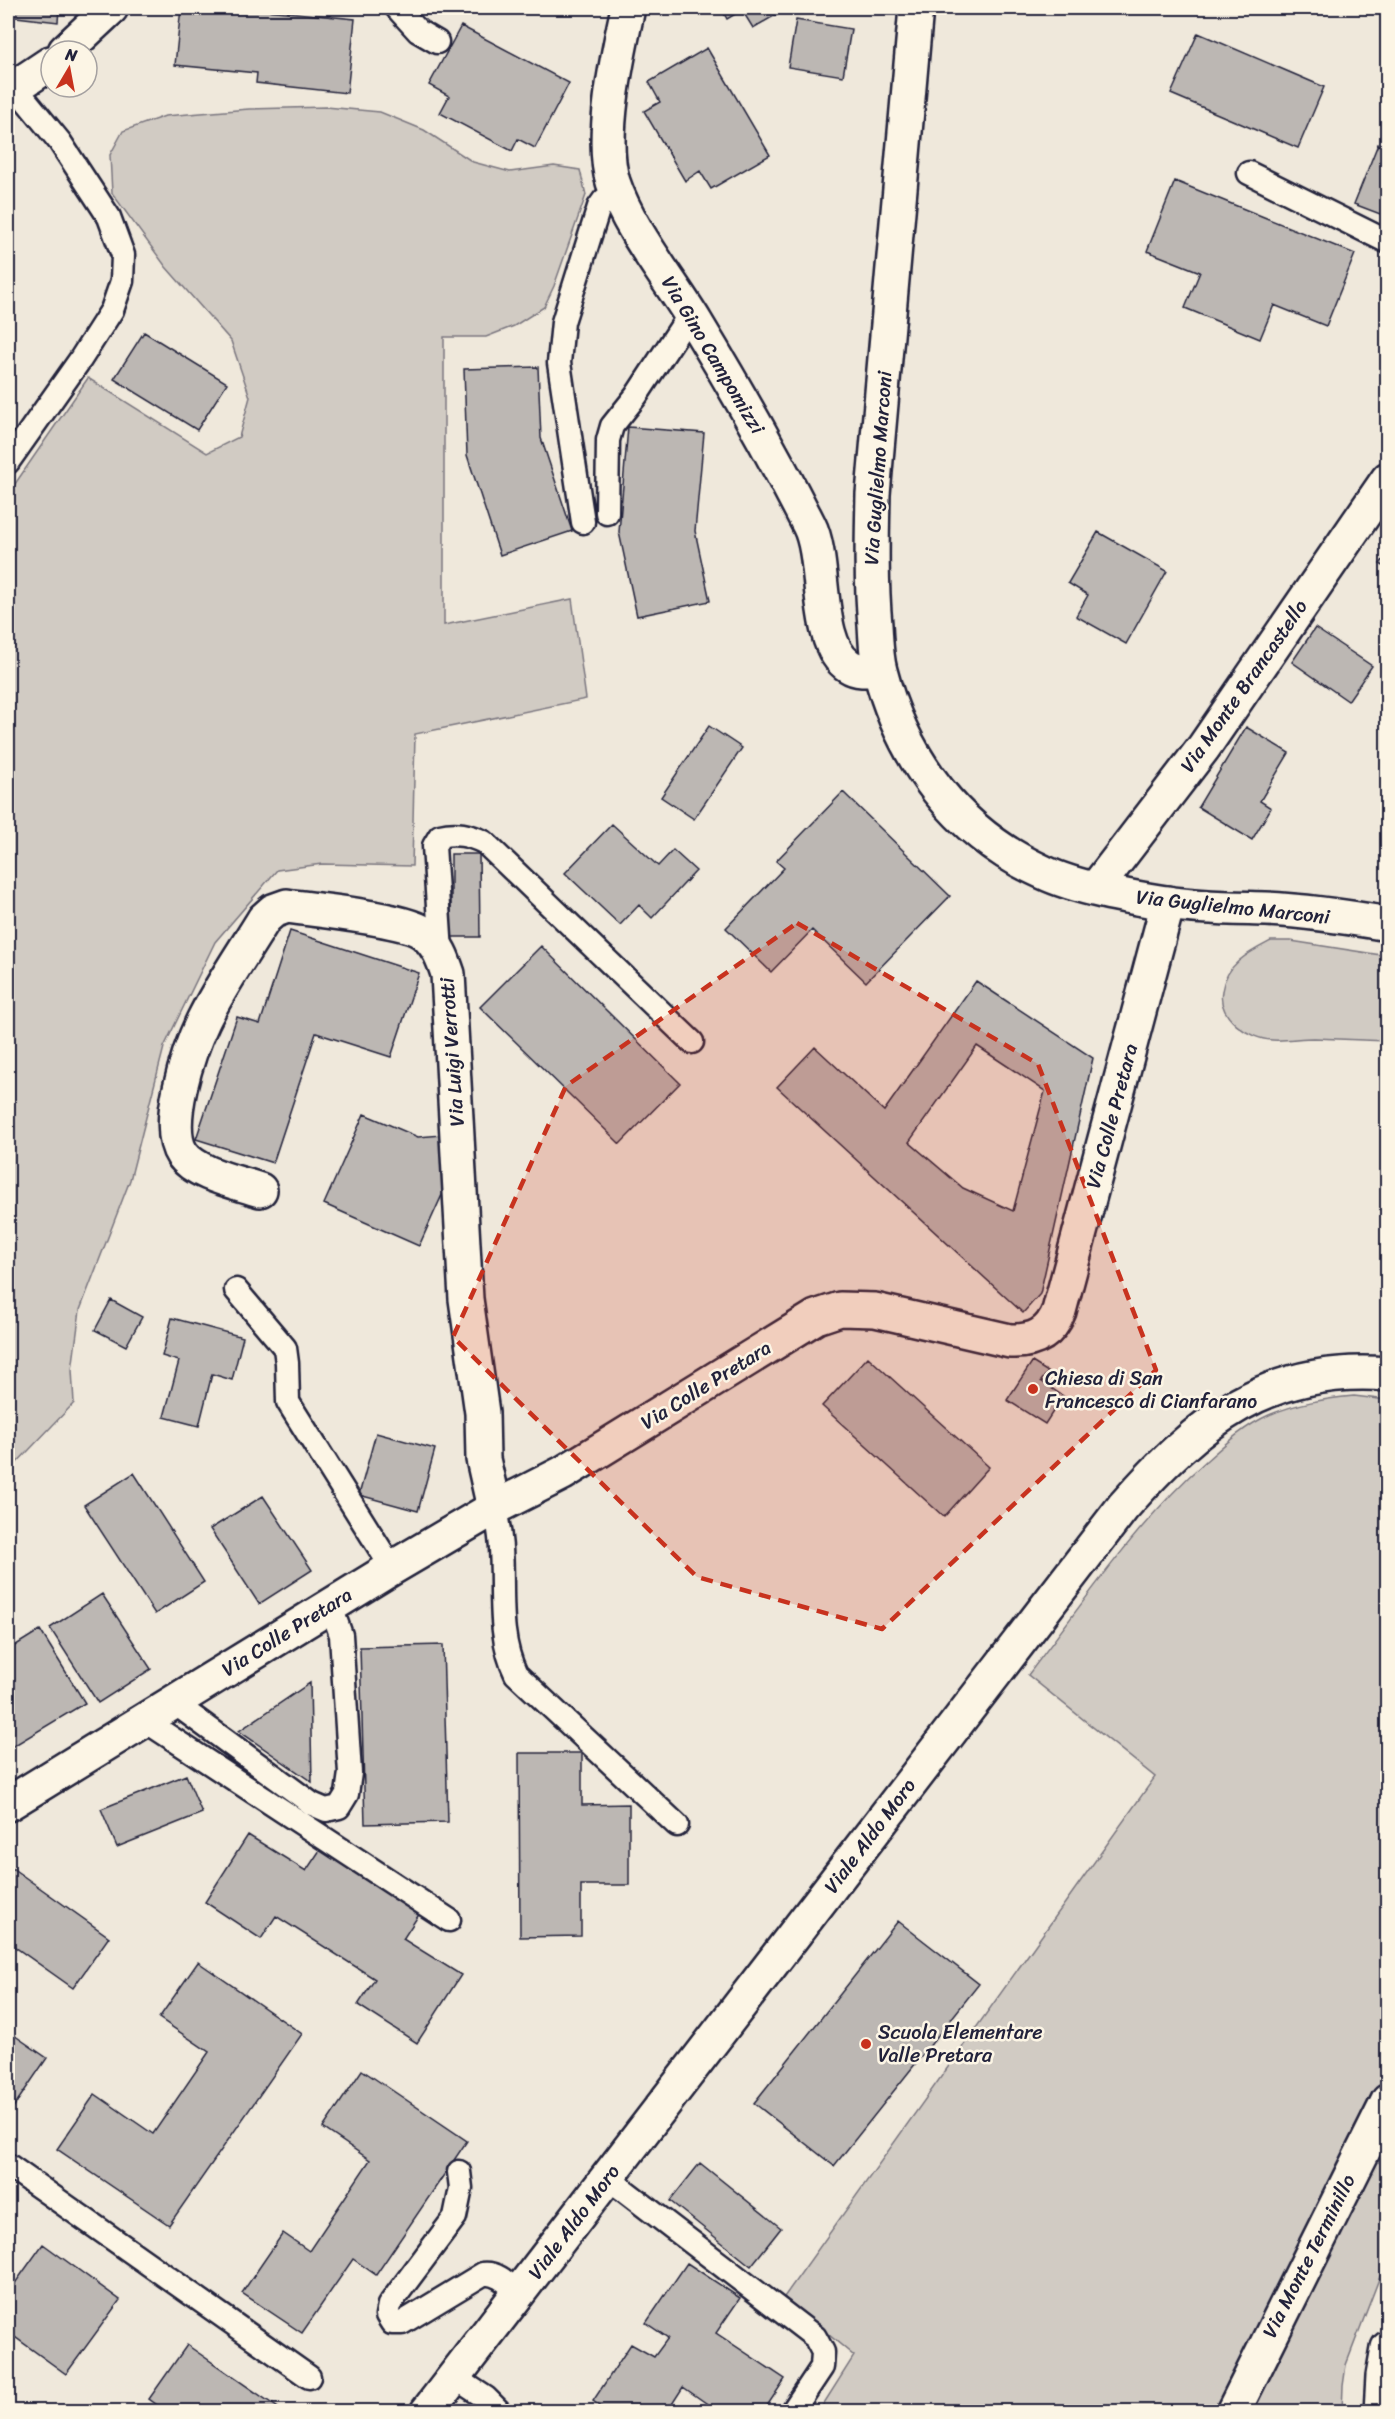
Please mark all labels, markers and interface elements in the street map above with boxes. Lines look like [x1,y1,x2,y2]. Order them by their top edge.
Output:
north arrow [39,39,99,99]
text: N [63,39,80,70]
street label: Via Gino Campomizzi [652,269,775,442]
street label: Via Guglielmo Marconi [854,369,902,566]
street label: Via Monte Brancastello [1171,592,1317,780]
street label: Via Guglielmo Marconi [1134,879,1332,935]
street label: Via Luigi Verrotti [429,975,475,1128]
street label: Via Colle Pretara [1076,1040,1148,1192]
street label: Via Colle Pretara [634,1331,778,1439]
place label: Chiesa di San Francesco di Cianfarano [1045,1361,1257,1419]
marker: Chiesa di San Francesco di Cianfarano [1026,1382,1040,1396]
street label: Via Colle Pretara [215,1578,359,1686]
street label: Viale Aldo Moro [815,1771,925,1901]
place label: Scuola Elementare Valle Pretara [878,2015,1042,2073]
marker: Scuola Elementare Valle Pretara [859,2037,873,2051]
street label: Viale Aldo Moro [519,2157,629,2287]
street label: Via Monte Terminillo [1253,2168,1365,2344]

